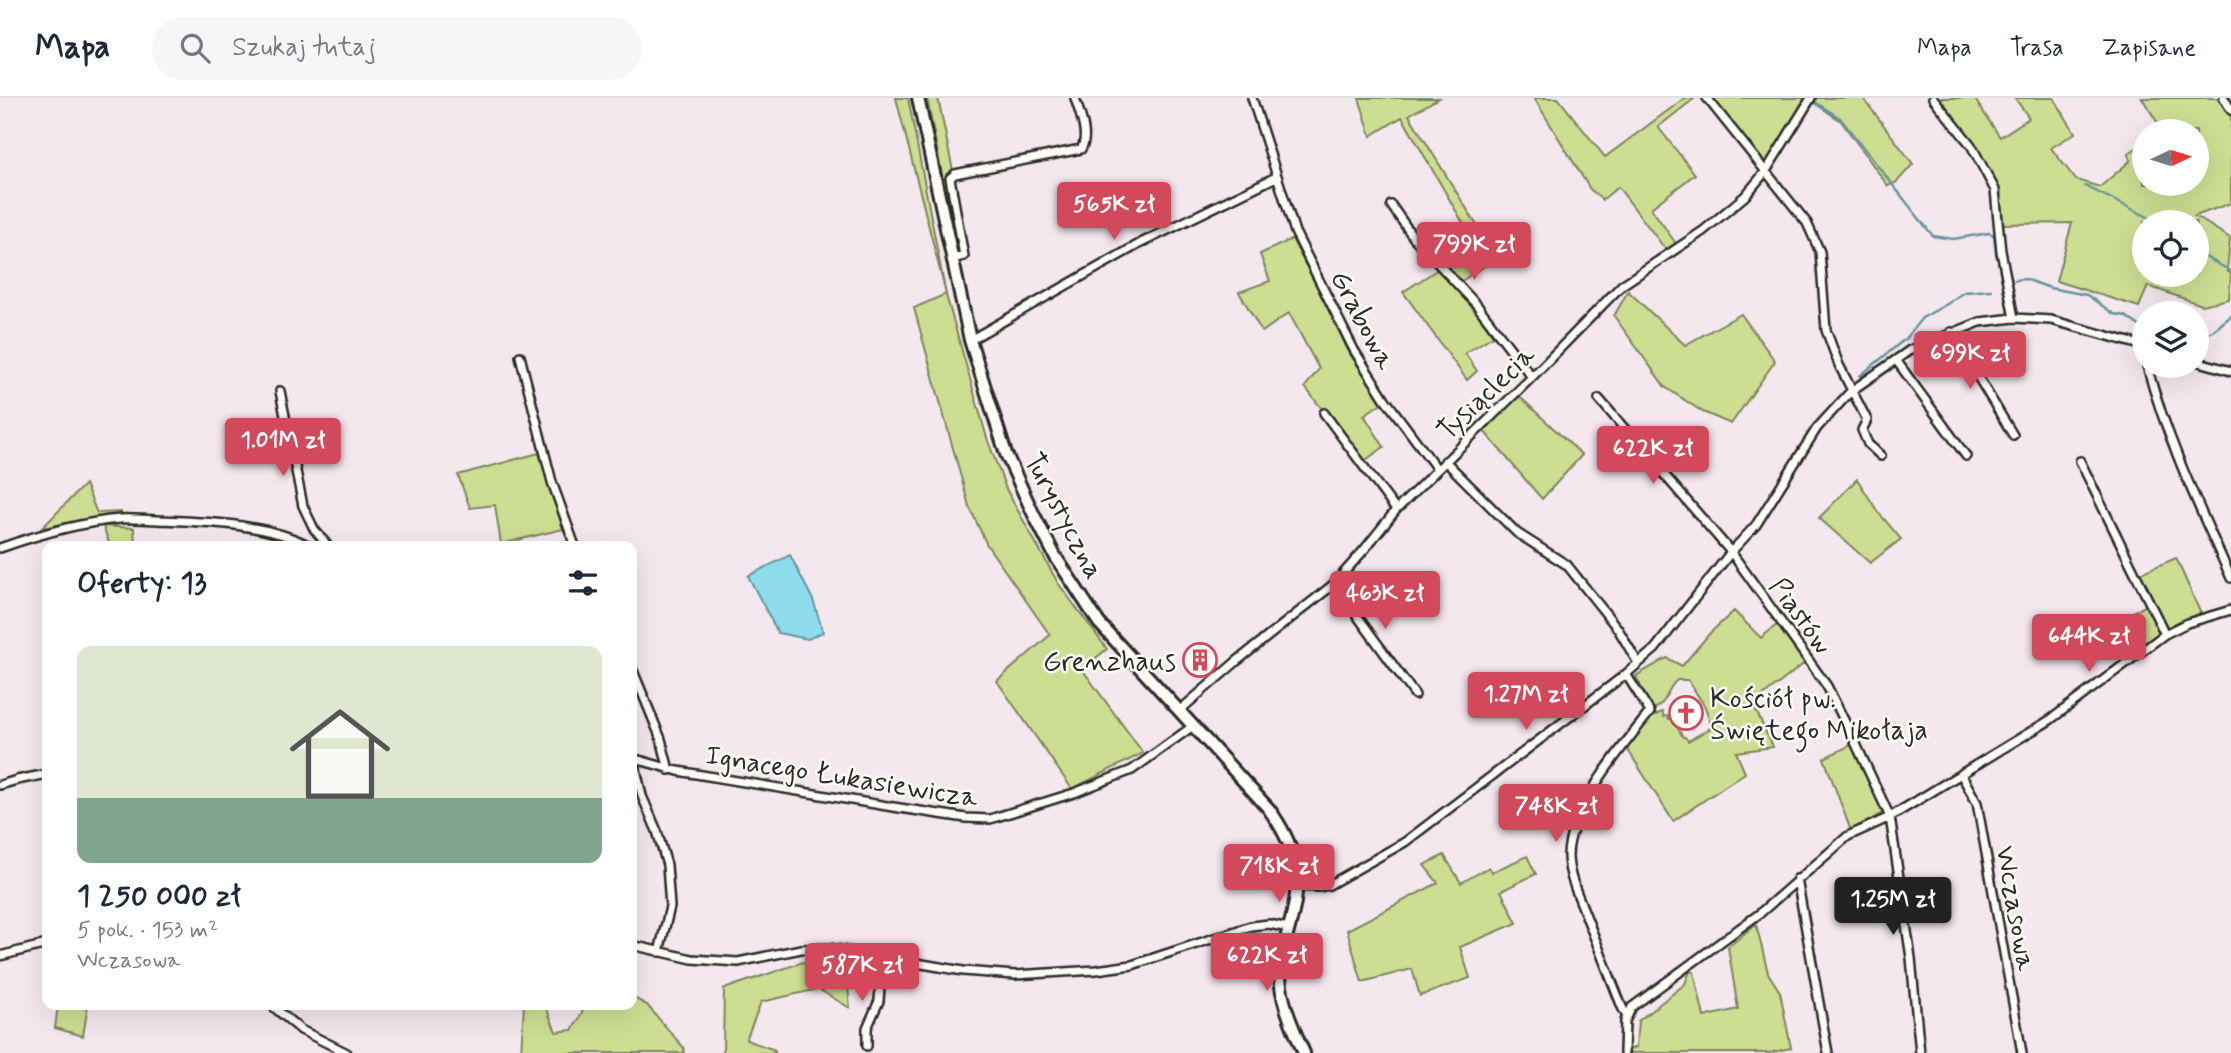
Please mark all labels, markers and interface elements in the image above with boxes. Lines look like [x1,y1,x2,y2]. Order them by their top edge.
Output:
search box [152,17,642,80]
text: Mapa [35,26,110,70]
icon: search [176,29,214,67]
text: Szukaj tutaj [232,31,376,65]
text: Mapa [1917,33,1972,64]
text: Trasa [2010,33,2064,64]
text: Zapisane [2102,33,2196,64]
north arrow [2132,119,2208,196]
map controls [2132,119,2209,378]
pin: 565K zł [1049,183,1179,242]
text: 565K zł [1073,190,1155,220]
button: locate [2132,210,2209,287]
pin: 799K zł [1409,222,1539,282]
text: 799K zł [1433,230,1515,260]
street label: Grabowa [1320,264,1403,376]
button: layers [2132,301,2209,378]
pin: 699K zł [1905,331,2035,391]
street label: Tysiąclecia [1430,338,1544,450]
text: 699K zł [1930,339,2010,369]
pin: 1.01M zł [211,418,355,478]
text: 1.01M zł [241,426,325,456]
pin: 622K zł [1588,426,1718,486]
text: 622K zł [1613,434,1693,464]
street label: Turystyczna [1014,446,1112,586]
text: Oferty: 13 [77,564,207,603]
icon: filters [564,564,602,602]
street label: Piastów [1760,571,1840,662]
pin: 463K zł [1320,572,1450,631]
text: 463K zł [1346,579,1424,609]
pin: 644K zł [2024,614,2154,674]
text: 644K zł [2048,622,2130,652]
building icon: Grenzhaus [1181,641,1219,679]
place label: Grenzhaus [1043,644,1176,681]
pin: 1.27M zł [1454,672,1598,732]
text: 1.27M zł [1484,680,1568,710]
place label: Kościół pw. Świętego Mikołaja [1710,681,1928,753]
icon: home [277,691,403,817]
church icon: Kościół pw. Świętego Mikołaja [1667,694,1705,732]
street label: Ignacego Łukasiewicza [703,738,981,817]
pin: 748K zł [1491,784,1621,844]
text: 748K zł [1514,792,1598,822]
street label: Wczasowa [1985,843,2044,974]
pin: 718K zł [1214,844,1344,904]
text: 718K zł [1240,852,1318,882]
text: 1 250 000 zł [77,877,241,916]
pin: 1.25M zł [1821,878,1965,937]
text: 1.25M zł [1850,885,1936,915]
text: 5 pok. · 153 m² [77,916,218,946]
pin: 622K zł [1202,934,1332,993]
text: 622K zł [1227,941,1307,971]
pin: 587K zł [797,944,927,1003]
text: Wczasowa [77,946,180,976]
text: 587K zł [821,951,903,981]

